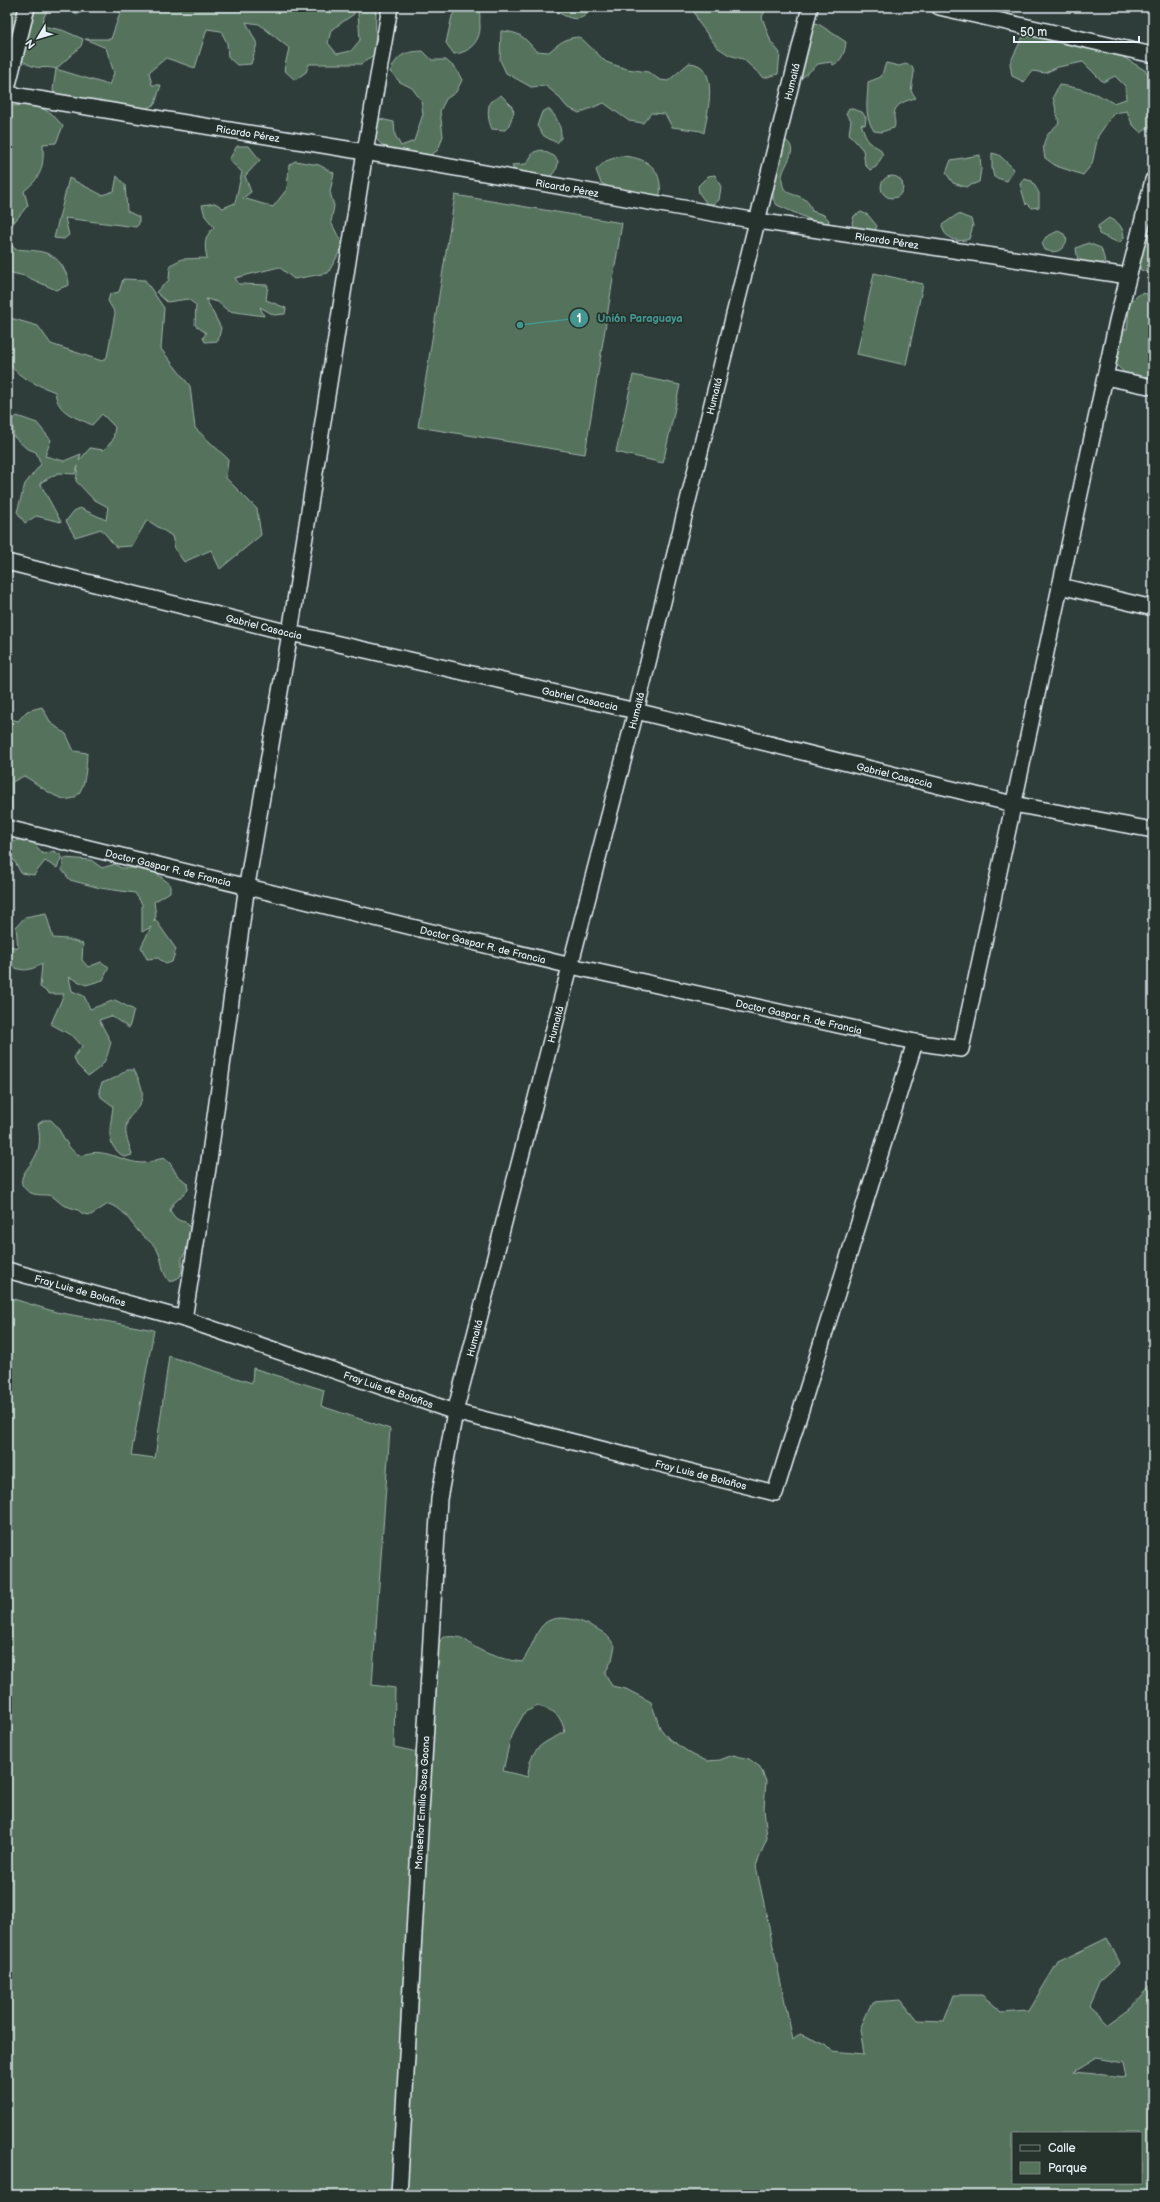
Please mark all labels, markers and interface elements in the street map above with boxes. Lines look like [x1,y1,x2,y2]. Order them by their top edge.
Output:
north arrow [18,18,58,58]
scale bar [1014,18,1139,44]
text: 50 m [1020,25,1047,40]
text: N [23,37,38,51]
street label: Humaitá [782,62,803,101]
street label: Ricardo Pérez [215,123,281,145]
street label: Ricardo Pérez [534,177,600,200]
street label: Ricardo Pérez [854,231,920,252]
callout: Unión Paraguaya [569,306,690,329]
text: 1 [576,311,582,326]
text: Unión Paraguaya [597,312,683,325]
street label: Humaitá [704,376,725,416]
street label: Gabriel Casaccia [225,612,303,643]
street label: Gabriel Casaccia [540,685,619,714]
street label: Humaitá [627,691,647,731]
street label: Gabriel Casaccia [855,761,934,791]
street label: Doctor Gaspar R. de Francia [104,847,232,890]
street label: Doctor Gaspar R. de Francia [419,924,547,967]
street label: Doctor Gaspar R. de Francia [734,998,863,1037]
street label: Humaitá [546,1005,567,1044]
street label: Fray Luis de Bolaños [33,1273,127,1310]
street label: Humaitá [465,1318,486,1358]
street label: Fray Luis de Bolaños [342,1369,435,1411]
street label: Fray Luis de Bolaños [654,1458,748,1493]
street label: Monseñor Emilio Sosa Gaona [413,1735,432,1870]
legend [1012,2132,1142,2184]
text: Calle [1048,2141,1076,2156]
text: Parque [1048,2161,1087,2176]

